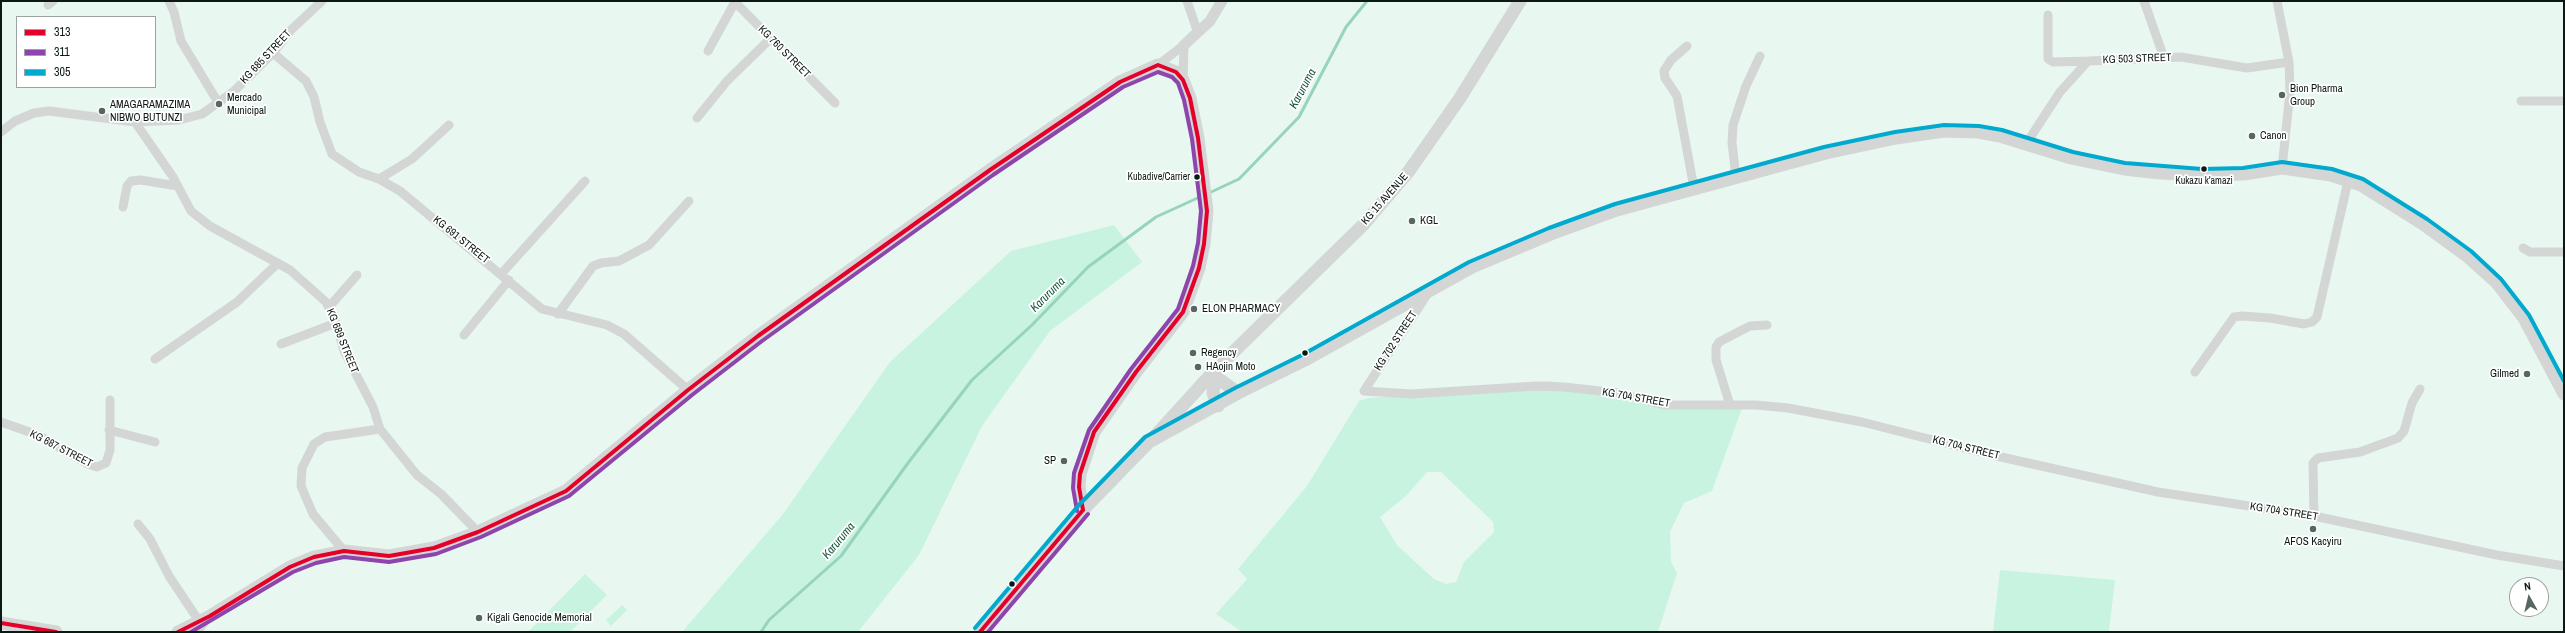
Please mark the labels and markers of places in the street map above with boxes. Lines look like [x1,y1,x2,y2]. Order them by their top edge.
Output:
place label: Bion Pharma Group [2290,82,2343,108]
marker: Bion Pharma Group [2277,90,2287,100]
place label: Mercado Municipal [227,91,266,117]
place label: AMAGARAMAZIMA NIBWO BUTUNZI [110,98,190,124]
marker: Mercado Municipal [214,99,224,109]
marker: AMAGARAMAZIMA NIBWO BUTUNZI [97,106,107,116]
place label: Canon [2260,129,2287,143]
marker: Canon [2247,131,2257,141]
marker: Kukazu k'amazi [2199,164,2209,174]
place label: Kubadive/Carrier [1128,171,1190,183]
marker: Kubadive/Carrier [1192,172,1202,182]
place label: Kukazu k'amazi [2175,175,2233,187]
place label: KGL [1420,214,1438,228]
marker: KGL [1407,216,1417,226]
place label: ELON PHARMACY [1202,302,1280,316]
marker: ELON PHARMACY [1189,304,1199,314]
place label: Regency [1201,346,1237,360]
marker: Regency [1188,348,1198,358]
unlabelled marker [1300,348,1310,358]
place label: HAojin Moto [1206,360,1256,374]
marker: HAojin Moto [1193,362,1203,372]
place label: Gilmed [2490,367,2519,381]
marker: Gilmed [2522,369,2532,379]
place label: SP [1044,454,1056,468]
marker: SP [1059,456,1069,466]
marker: AFOS Kacyiru [2308,524,2318,534]
place label: AFOS Kacyiru [2284,535,2342,549]
unlabelled marker [1007,579,1017,589]
place label: Kigali Genocide Memorial [487,611,592,625]
marker: Kigali Genocide Memorial [474,613,484,623]

